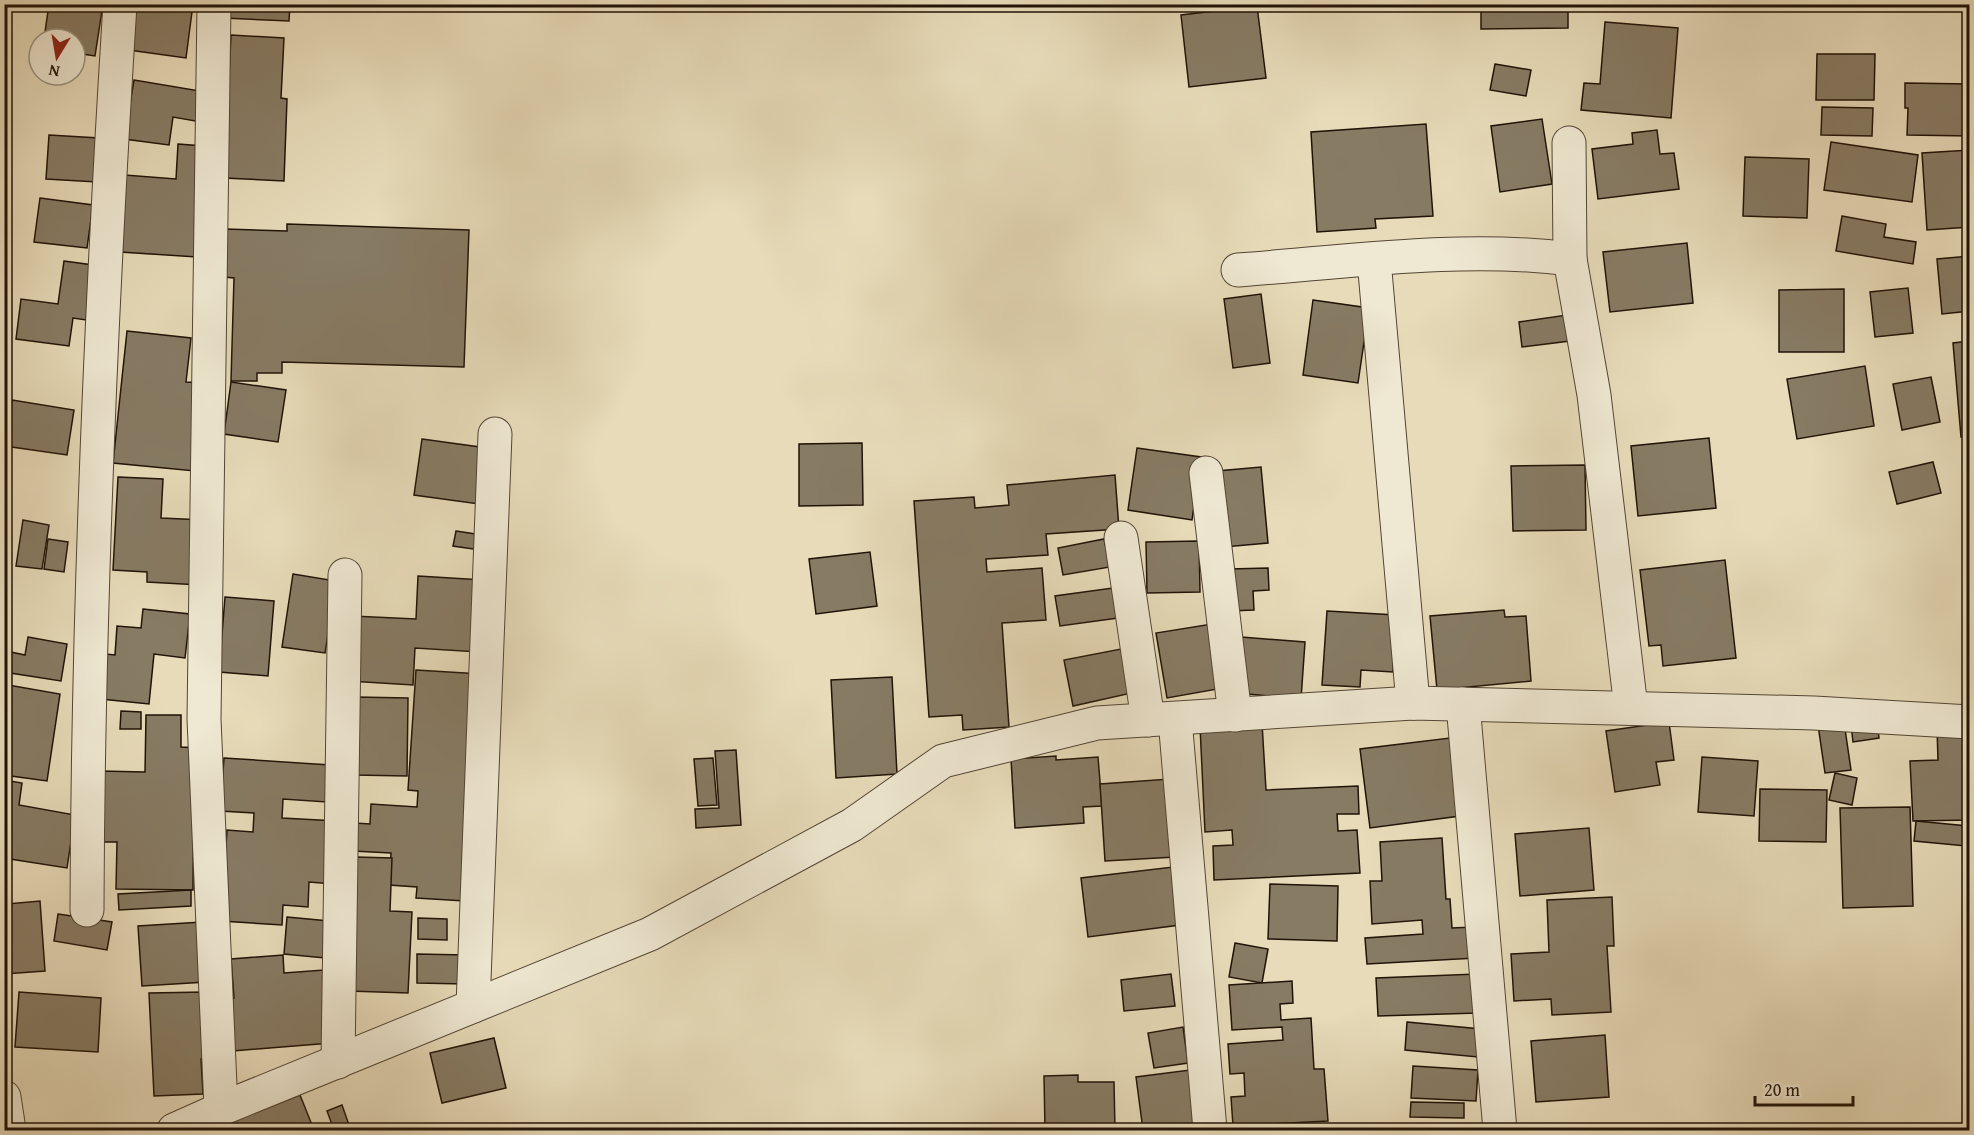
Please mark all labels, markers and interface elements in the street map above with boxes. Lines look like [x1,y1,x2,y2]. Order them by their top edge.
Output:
north arrow [27,27,87,87]
text: N [46,59,62,85]
scale bar [1755,1069,1852,1107]
text: 20 m [1764,1076,1800,1103]

